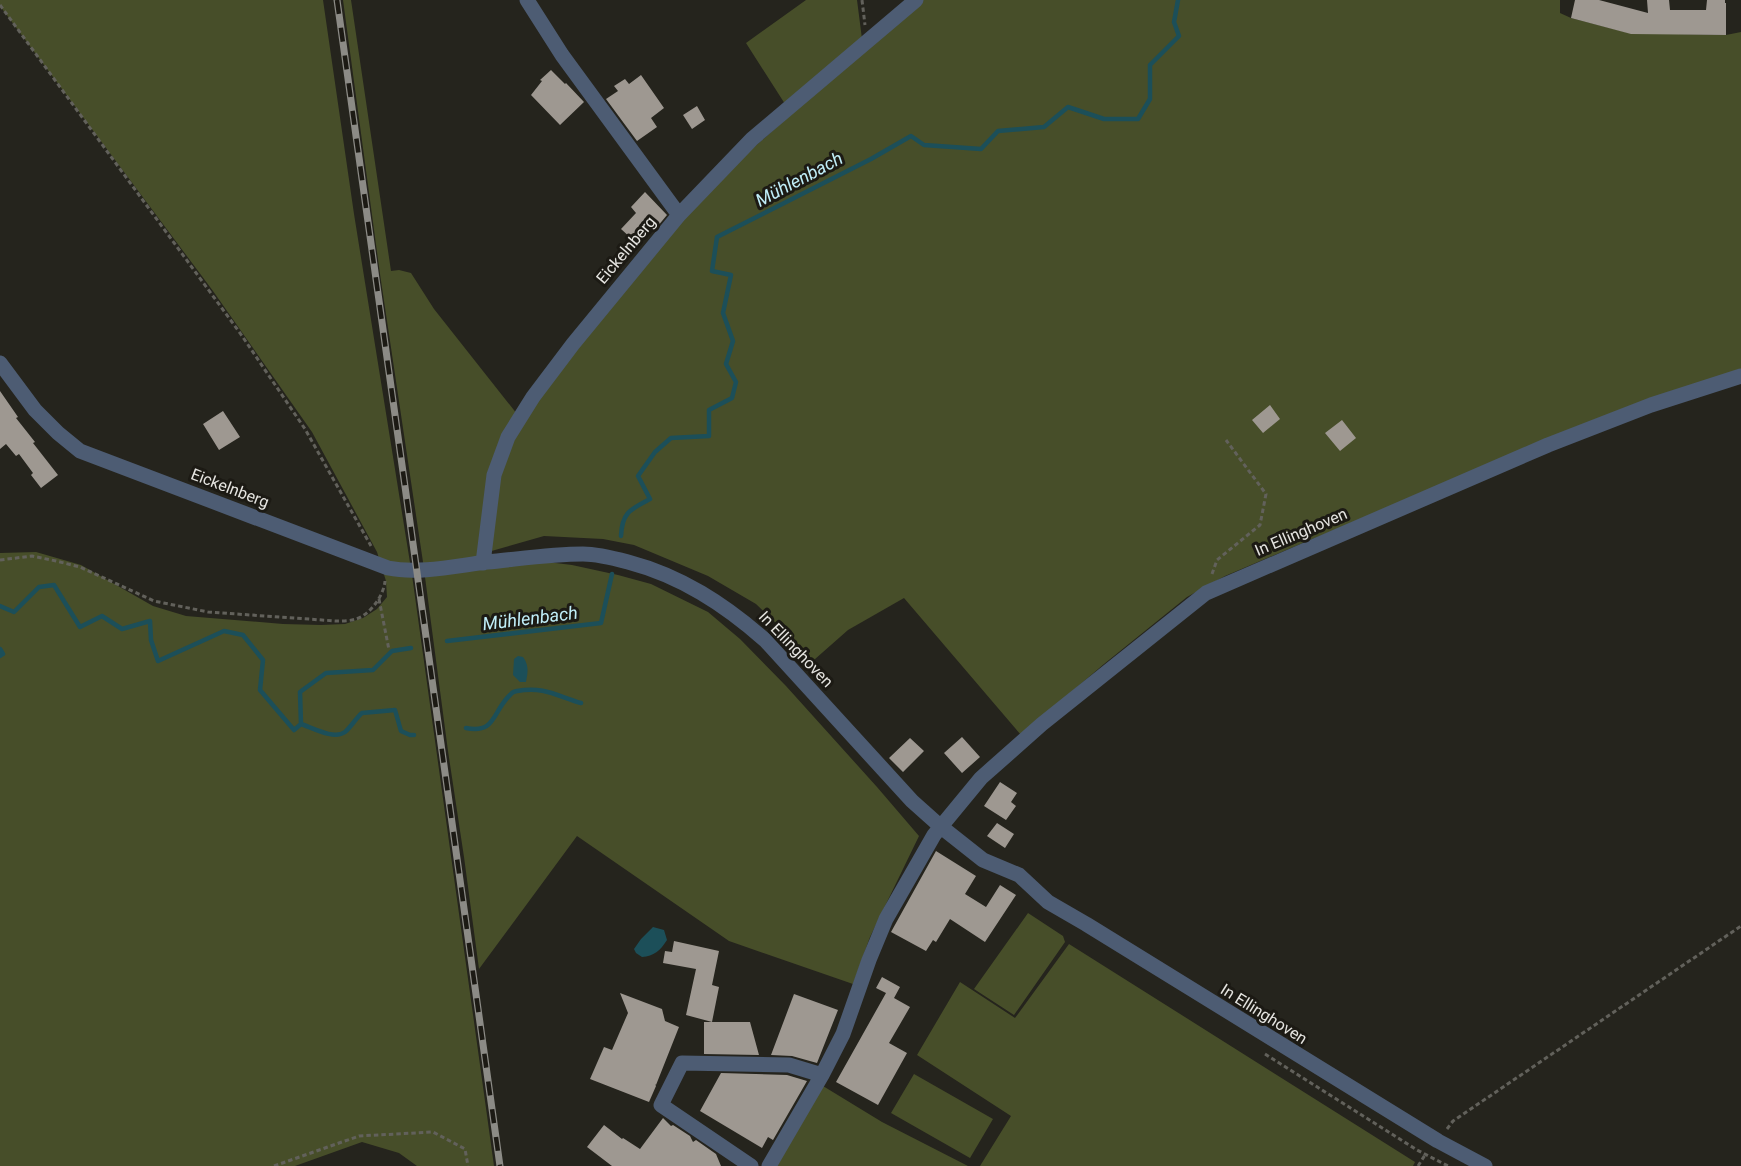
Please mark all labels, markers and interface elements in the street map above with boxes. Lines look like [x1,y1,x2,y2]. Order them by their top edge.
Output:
water label: Mühlenbach [752,147,846,211]
street label: Eickelnberg [592,212,660,288]
street label: Eickelnberg [188,464,272,512]
street label: In Ellinghoven [1252,504,1350,560]
water label: Mühlenbach [481,602,579,634]
street label: In Ellinghoven [755,607,837,691]
street label: In Ellinghoven [1217,980,1311,1048]

